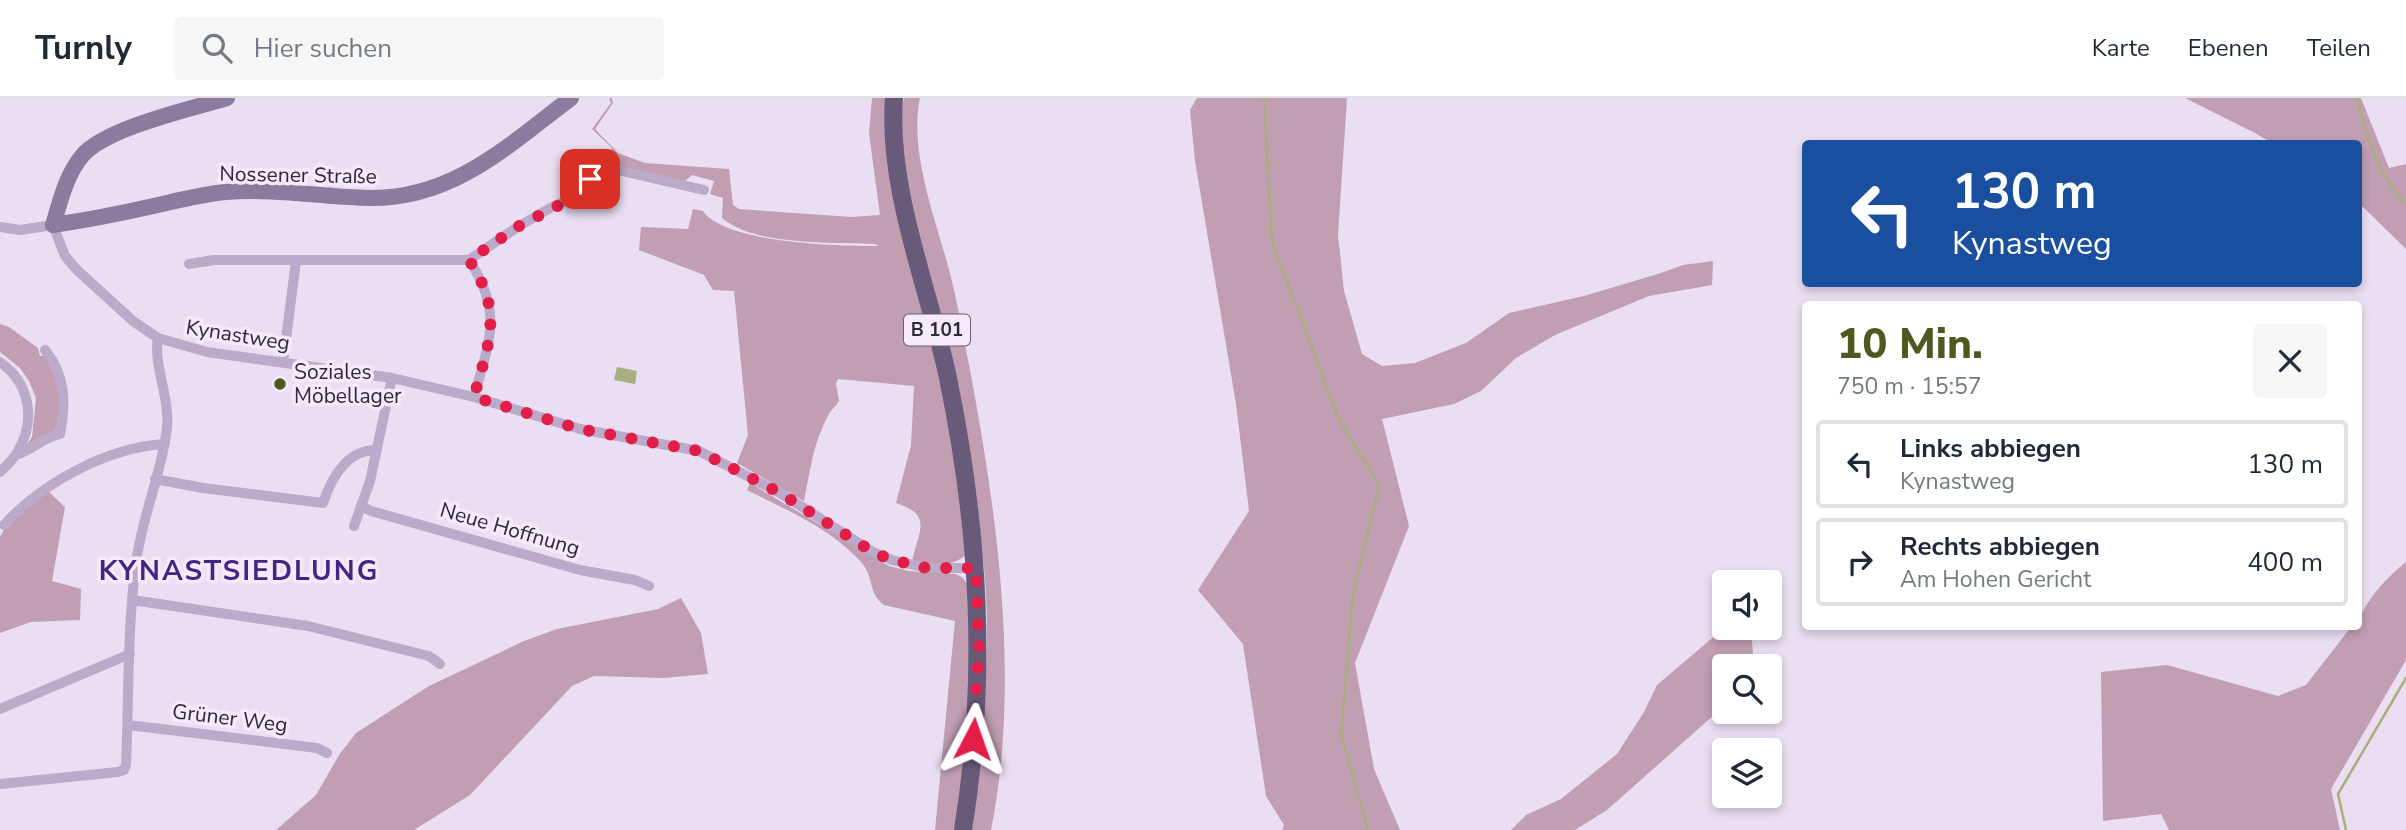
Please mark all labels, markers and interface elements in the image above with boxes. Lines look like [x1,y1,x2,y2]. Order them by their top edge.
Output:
search box [174,17,664,80]
text: Turnly [35,26,132,71]
icon: search [198,29,236,67]
text: Hier suchen [254,31,392,66]
text: Karte [2092,32,2150,64]
text: Ebenen [2188,32,2269,64]
text: Teilen [2307,32,2371,64]
pin [560,149,620,209]
text: 130 m [1952,158,2096,225]
street label: Nossener Straße [219,160,377,190]
icon: arrive [571,160,609,198]
icon: left [1837,168,1928,259]
text: Kynastweg [1952,222,2112,265]
street label: Kynastweg [184,313,292,357]
road number: B 101 [904,314,970,346]
text: 10 Min. [1837,316,1983,373]
button: close [2253,324,2327,398]
place label: Soziales Möbellager [294,358,402,410]
text: 750 m · 15:57 [1837,371,1982,402]
marker: Soziales Möbellager [272,376,288,392]
text: Links abbiegen [1900,431,2081,466]
icon: left [1841,445,1879,483]
text: 130 m [2247,447,2323,482]
text: Kynastweg [1900,466,2015,497]
street label: Neue Hoffnung [437,496,583,562]
text: Rechts abbiegen [1900,529,2100,564]
icon: right [1841,543,1879,581]
text: 400 m [2247,545,2323,580]
district label: KYNASTSIEDLUNG [99,552,379,590]
text: Am Hohen Gericht [1900,564,2091,595]
map controls [1712,570,1782,808]
button: sound [1712,570,1782,640]
button: search [1712,654,1782,724]
street label: Grüner Weg [171,697,289,739]
position arrow [936,702,1010,776]
button: layers [1712,738,1782,808]

